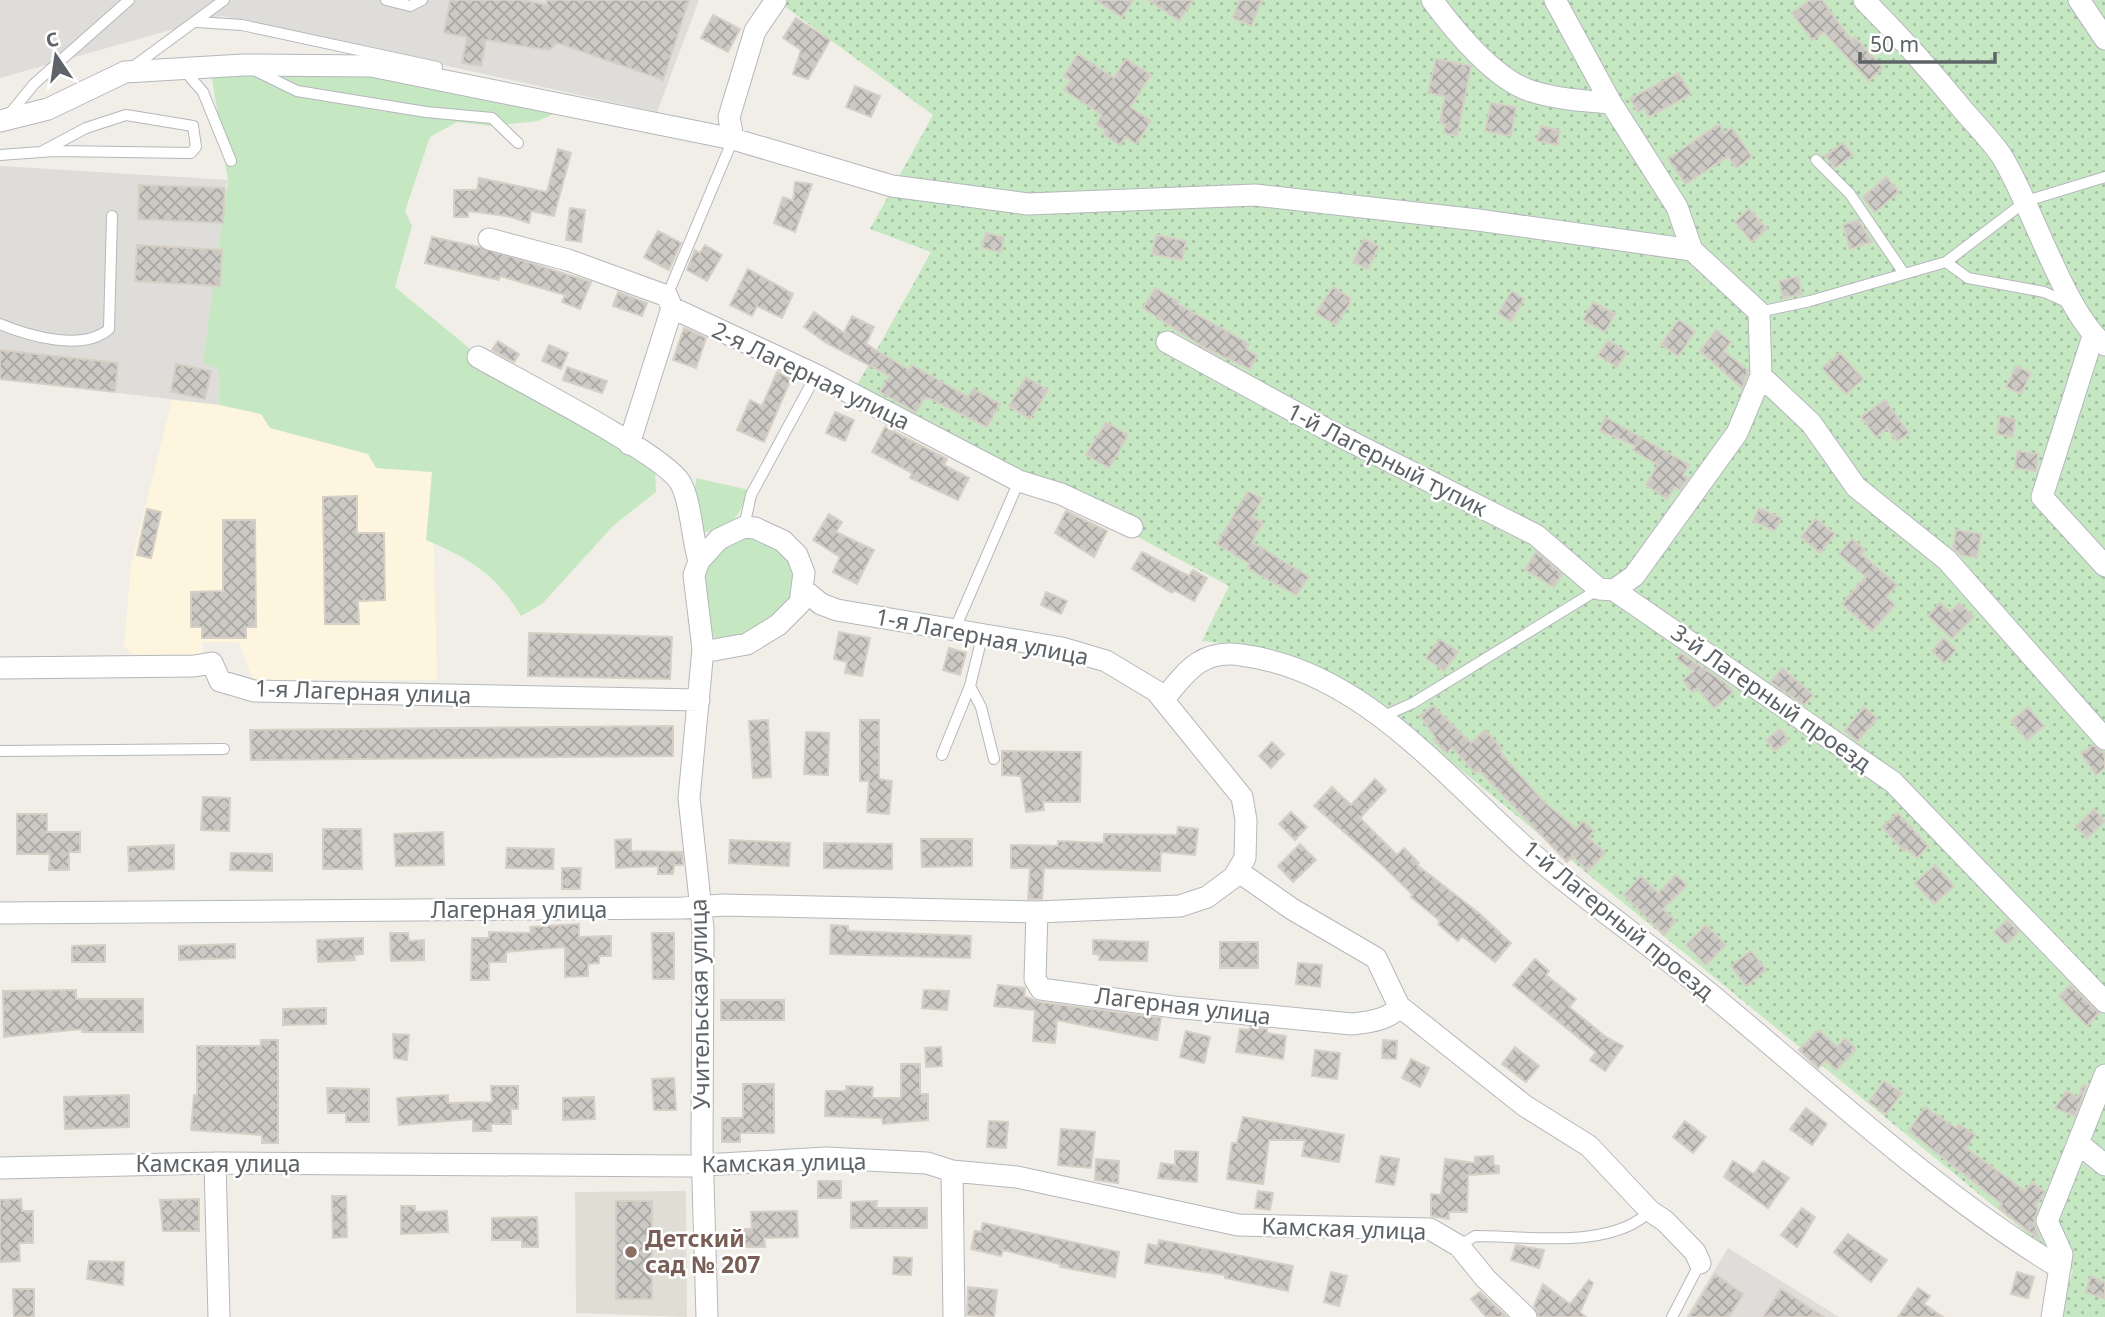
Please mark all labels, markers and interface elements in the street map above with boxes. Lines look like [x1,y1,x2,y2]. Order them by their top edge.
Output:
north arrow [21,21,91,91]
scale bar [1860,21,1995,65]
text: С [43,25,61,53]
text: 50 m [1870,30,1919,58]
street label: 2-я Лагерная улица [707,313,916,437]
street label: 1-й Лагерный тупик [1282,395,1494,524]
street label: 1-я Лагерная улица [873,600,1092,672]
street label: 3-й Лагерный проезд [1665,616,1878,778]
street label: 1-я Лагерная улица [254,671,472,711]
street label: 1-й Лагерный проезд [1516,832,1721,1006]
street label: Лагерная улица [431,893,607,925]
street label: Учительская улица [681,898,717,1110]
street label: Лагерная улица [1093,978,1273,1032]
street label: Камская улица [701,1145,867,1179]
street label: Камская улица [136,1147,300,1179]
street label: Камская улица [1261,1209,1427,1247]
place label: Детский сад № 207 [645,1222,760,1280]
marker: Детский сад № 207 [623,1244,639,1260]

